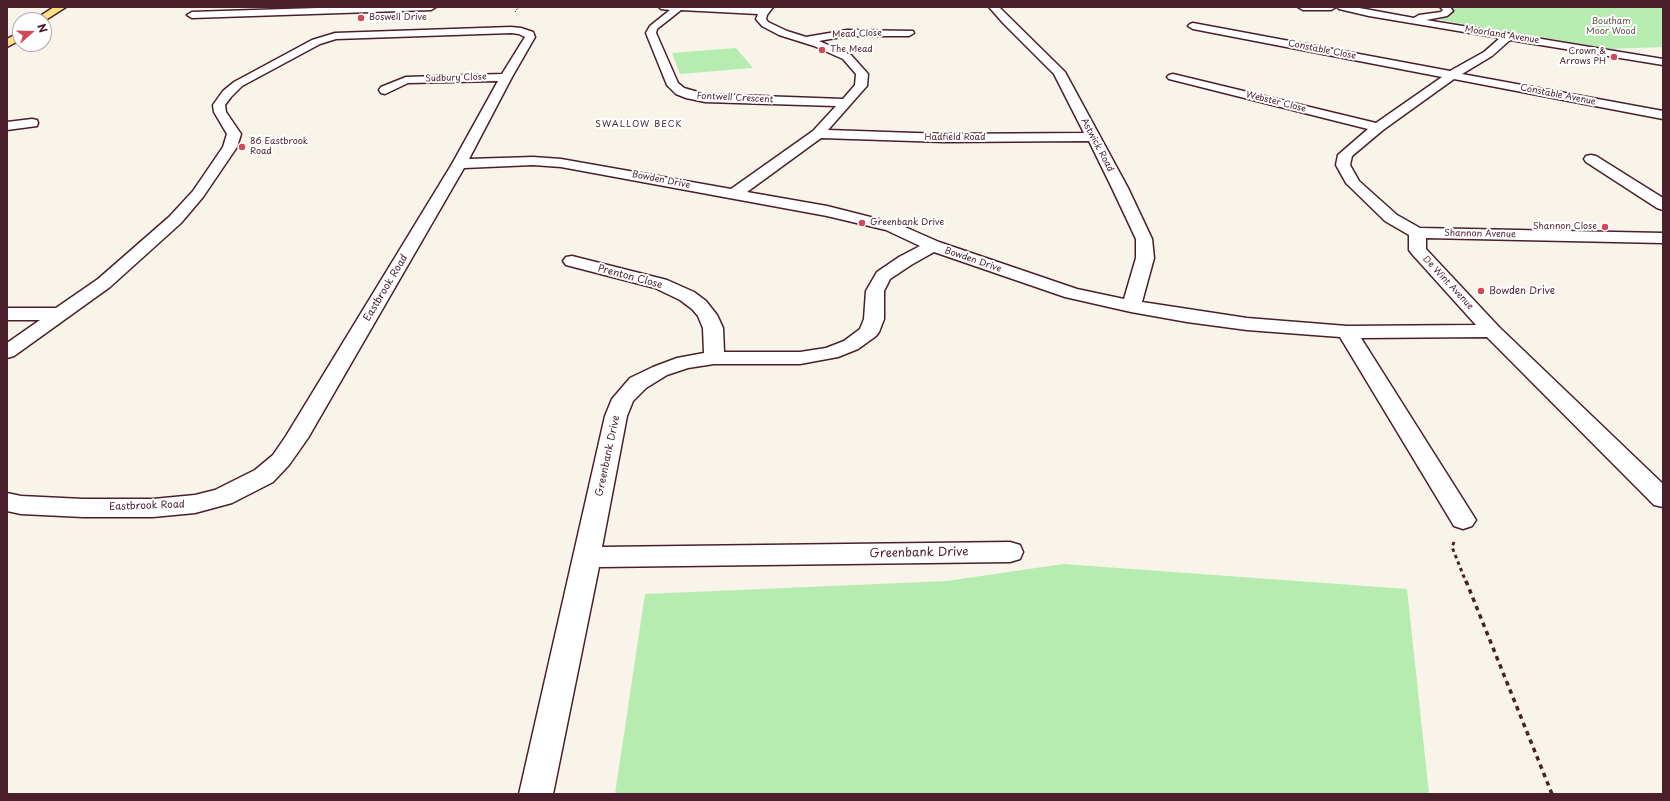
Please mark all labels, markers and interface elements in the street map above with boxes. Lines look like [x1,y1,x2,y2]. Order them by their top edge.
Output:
north arrow [12,12,52,52]
marker: Boswell Drive [356,13,366,23]
place label: Boswell Drive [369,13,427,23]
park label: Boutham Moor Wood [1586,17,1636,38]
text: N [33,21,52,35]
street label: Moorland Avenue [1464,24,1540,46]
street label: Mead Close [832,28,882,40]
street label: Constable Close [1287,38,1357,62]
marker: The Mead [817,45,827,55]
place label: The Mead [830,45,873,55]
place label: Crown & Arrows PH [1560,47,1606,68]
marker: Crown & Arrows PH [1609,52,1619,62]
street label: Sudbury Close [425,72,487,84]
street label: Constable Avenue [1519,82,1597,108]
street label: Webster Close [1245,89,1307,115]
street label: Fontwell Crescent [696,91,774,105]
street label: Astwick Road [1078,116,1116,174]
district label: SWALLOW BECK [595,120,683,130]
street label: Hadfield Road [925,133,985,143]
place label: 86 Eastbrook Road [250,137,308,158]
marker: 86 Eastbrook Road [237,142,247,152]
street label: Bowden Drive [631,169,691,191]
marker: Greenbank Drive [857,218,867,228]
place label: Greenbank Drive [870,218,944,228]
place label: Shannon Close [1533,222,1597,232]
marker: Shannon Close [1600,222,1610,232]
street label: Shannon Avenue [1444,228,1516,240]
street label: Bowden Drive [943,245,1003,275]
street label: Eastbrook Road [361,252,411,324]
street label: De Wint Avenue [1420,254,1476,312]
street label: Prenton Close [596,263,664,291]
place label: Bowden Drive [1489,285,1555,297]
marker: Bowden Drive [1476,286,1486,296]
street label: Greenbank Drive [594,414,622,498]
street label: Eastbrook Road [109,499,185,513]
street label: Greenbank Drive [869,545,969,561]

